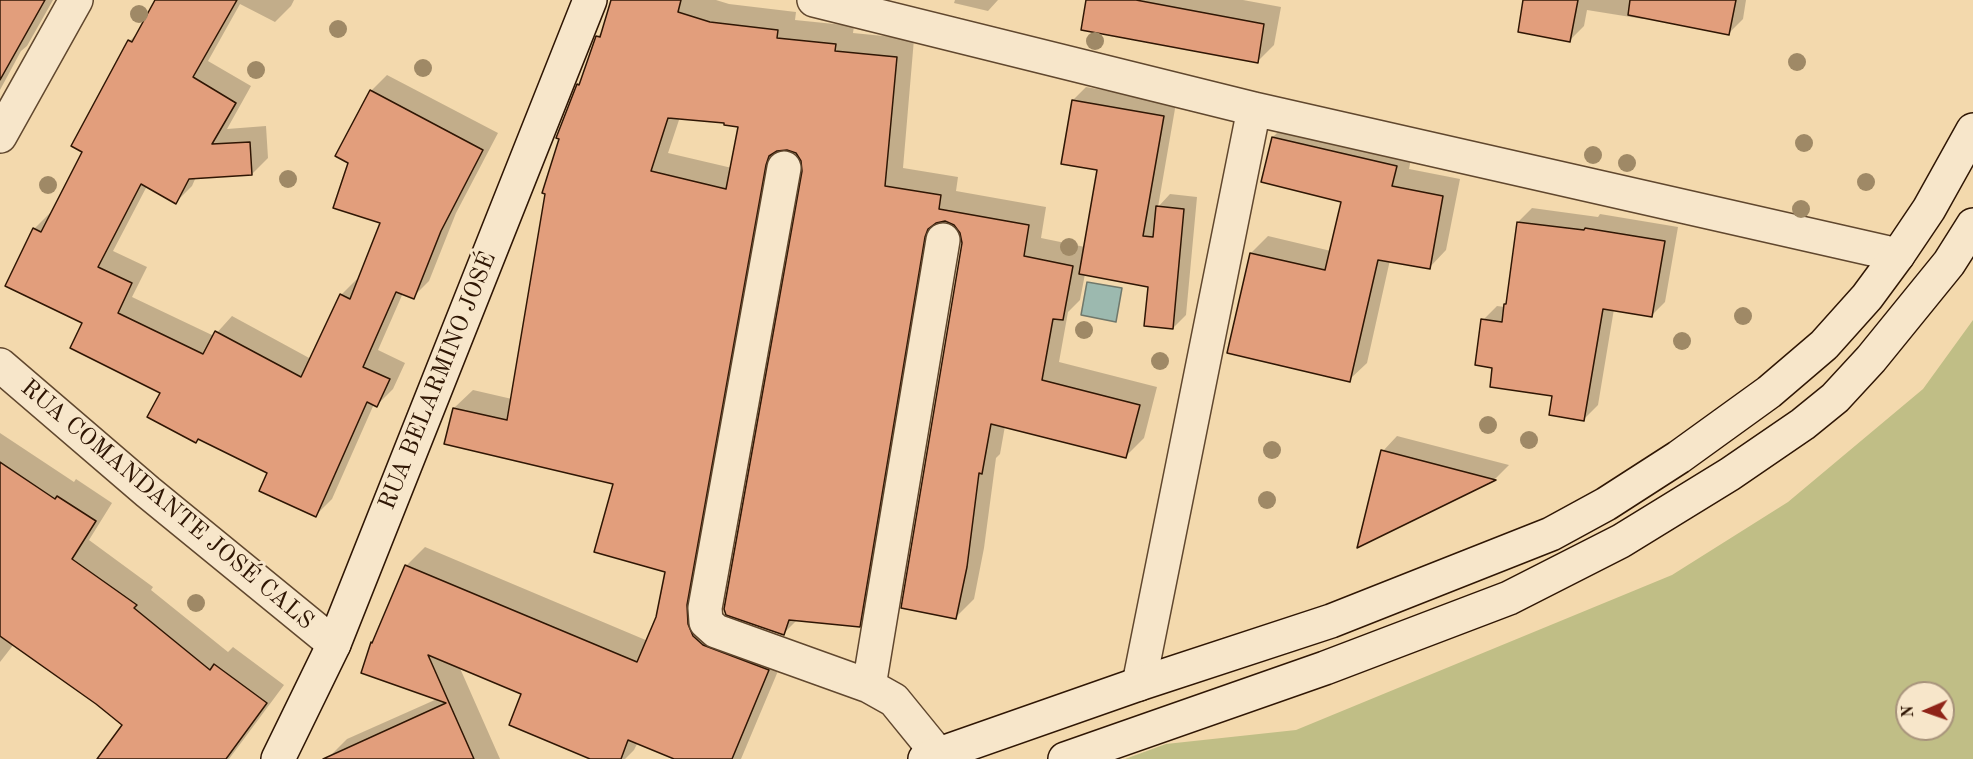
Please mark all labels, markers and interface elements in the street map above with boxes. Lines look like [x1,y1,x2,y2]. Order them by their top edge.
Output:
street label: RUA BELARMINO JOSÉ [373,248,503,514]
street label: RUA COMANDANTE JOSÉ CALS [14,374,320,636]
north arrow [1895,681,1955,741]
text: N [1901,705,1917,718]

